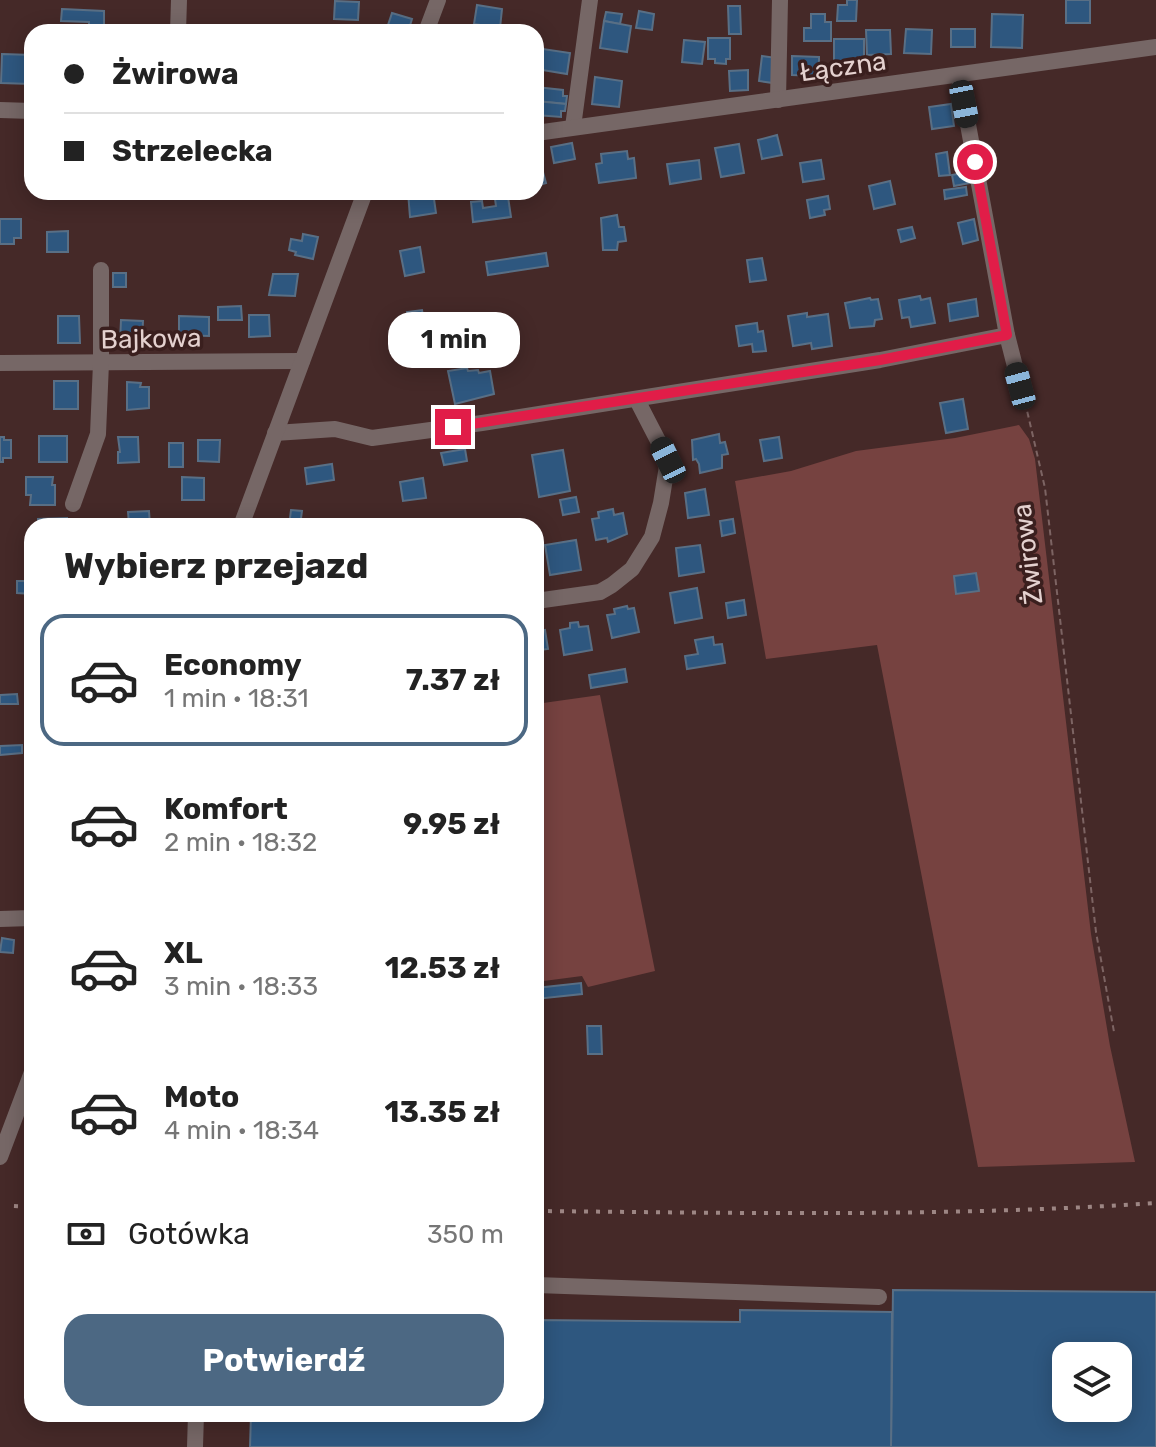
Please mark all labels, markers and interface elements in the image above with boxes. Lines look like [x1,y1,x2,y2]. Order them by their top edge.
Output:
street label: Łączna [798,46,888,88]
text: Żwirowa [112,56,239,92]
car [948,78,980,130]
text: Strzelecka [112,133,273,169]
route start [957,144,993,180]
callout: 1 min [387,311,519,367]
street label: Bajkowa [100,323,202,355]
text: 1 min [421,324,487,355]
car [1002,360,1038,412]
route end [435,409,471,445]
car [647,433,689,487]
street label: Żwirowa [1006,502,1050,606]
text: Wybierz przejazd [64,544,369,587]
icon: car [68,644,140,716]
text: Economy [164,647,302,683]
text: 7.37 zł [406,662,500,698]
text: 1 min · 18:31 [164,683,309,714]
icon: car [68,788,140,860]
text: Komfort [164,791,288,827]
text: 9.95 zł [403,806,500,842]
text: 2 min · 18:32 [164,827,317,858]
icon: car [68,932,140,1004]
text: XL [164,935,203,971]
text: 12.53 zł [385,950,500,986]
text: 3 min · 18:33 [164,971,318,1002]
icon: car [68,1076,140,1148]
text: Moto [164,1079,239,1115]
text: 13.35 zł [384,1094,500,1130]
text: 4 min · 18:34 [164,1115,319,1146]
icon: cash [64,1212,108,1256]
text: Gotówka [128,1216,250,1252]
text: 350 m [427,1219,504,1250]
button: Potwierdź [64,1314,504,1406]
map controls [1052,1342,1132,1422]
button: layers [1052,1342,1132,1422]

